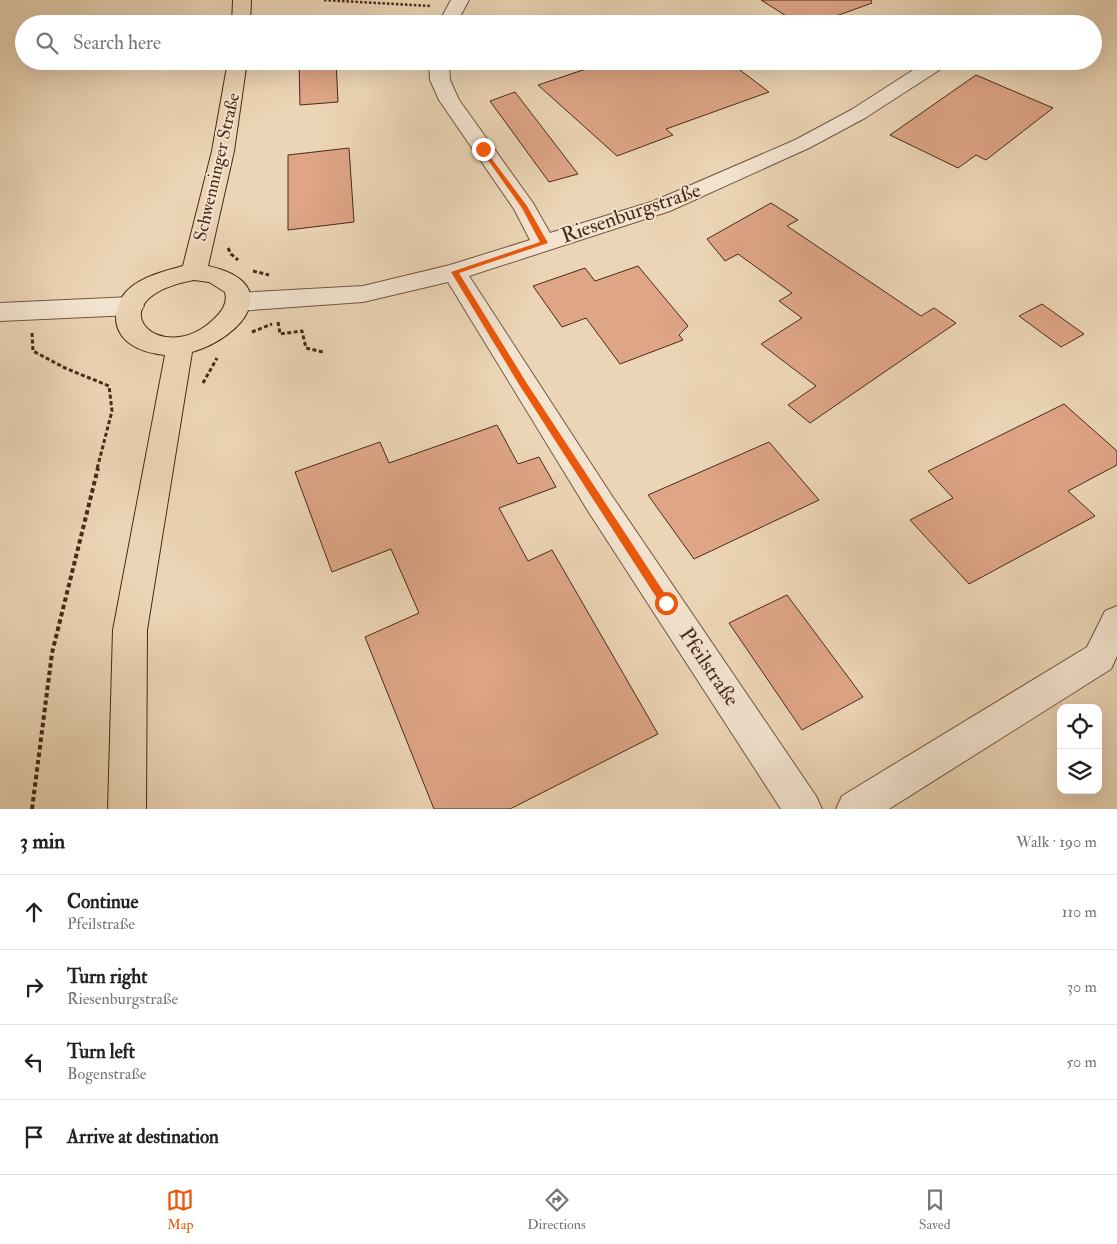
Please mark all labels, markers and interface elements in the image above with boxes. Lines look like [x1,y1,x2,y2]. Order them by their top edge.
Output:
search box [15,15,1102,70]
icon: search [33,29,61,57]
text: Search here [73,31,161,55]
street label: Schwenninger Straße [189,90,245,243]
route end [472,138,495,161]
street label: Riesenburgstraße [558,176,705,249]
route start [655,592,678,615]
street label: Pfeilstraße [673,622,745,712]
map controls [1057,704,1102,794]
button: locate [1057,704,1102,749]
button: layers [1057,749,1102,794]
text: 3 min [20,828,65,855]
text: Walk · 190 m [1016,832,1097,852]
text: Continue [67,890,138,914]
icon: ahead [20,898,48,926]
text: 110 m [1062,902,1097,922]
text: Pfeilstraße [67,914,135,934]
text: Turn right [67,965,147,989]
icon: right [20,973,48,1001]
text: 30 m [1067,977,1097,997]
text: Riesenburgstraße [67,989,178,1009]
text: Turn left [67,1040,135,1064]
icon: left [20,1048,48,1076]
text: 50 m [1066,1052,1097,1072]
text: Bogenstraße [67,1064,147,1084]
icon: arrive [20,1123,48,1151]
text: Arrive at destination [67,1125,219,1149]
tab: Map [166,1186,194,1233]
tab: Directions [527,1186,586,1233]
tab: Saved [919,1186,951,1233]

